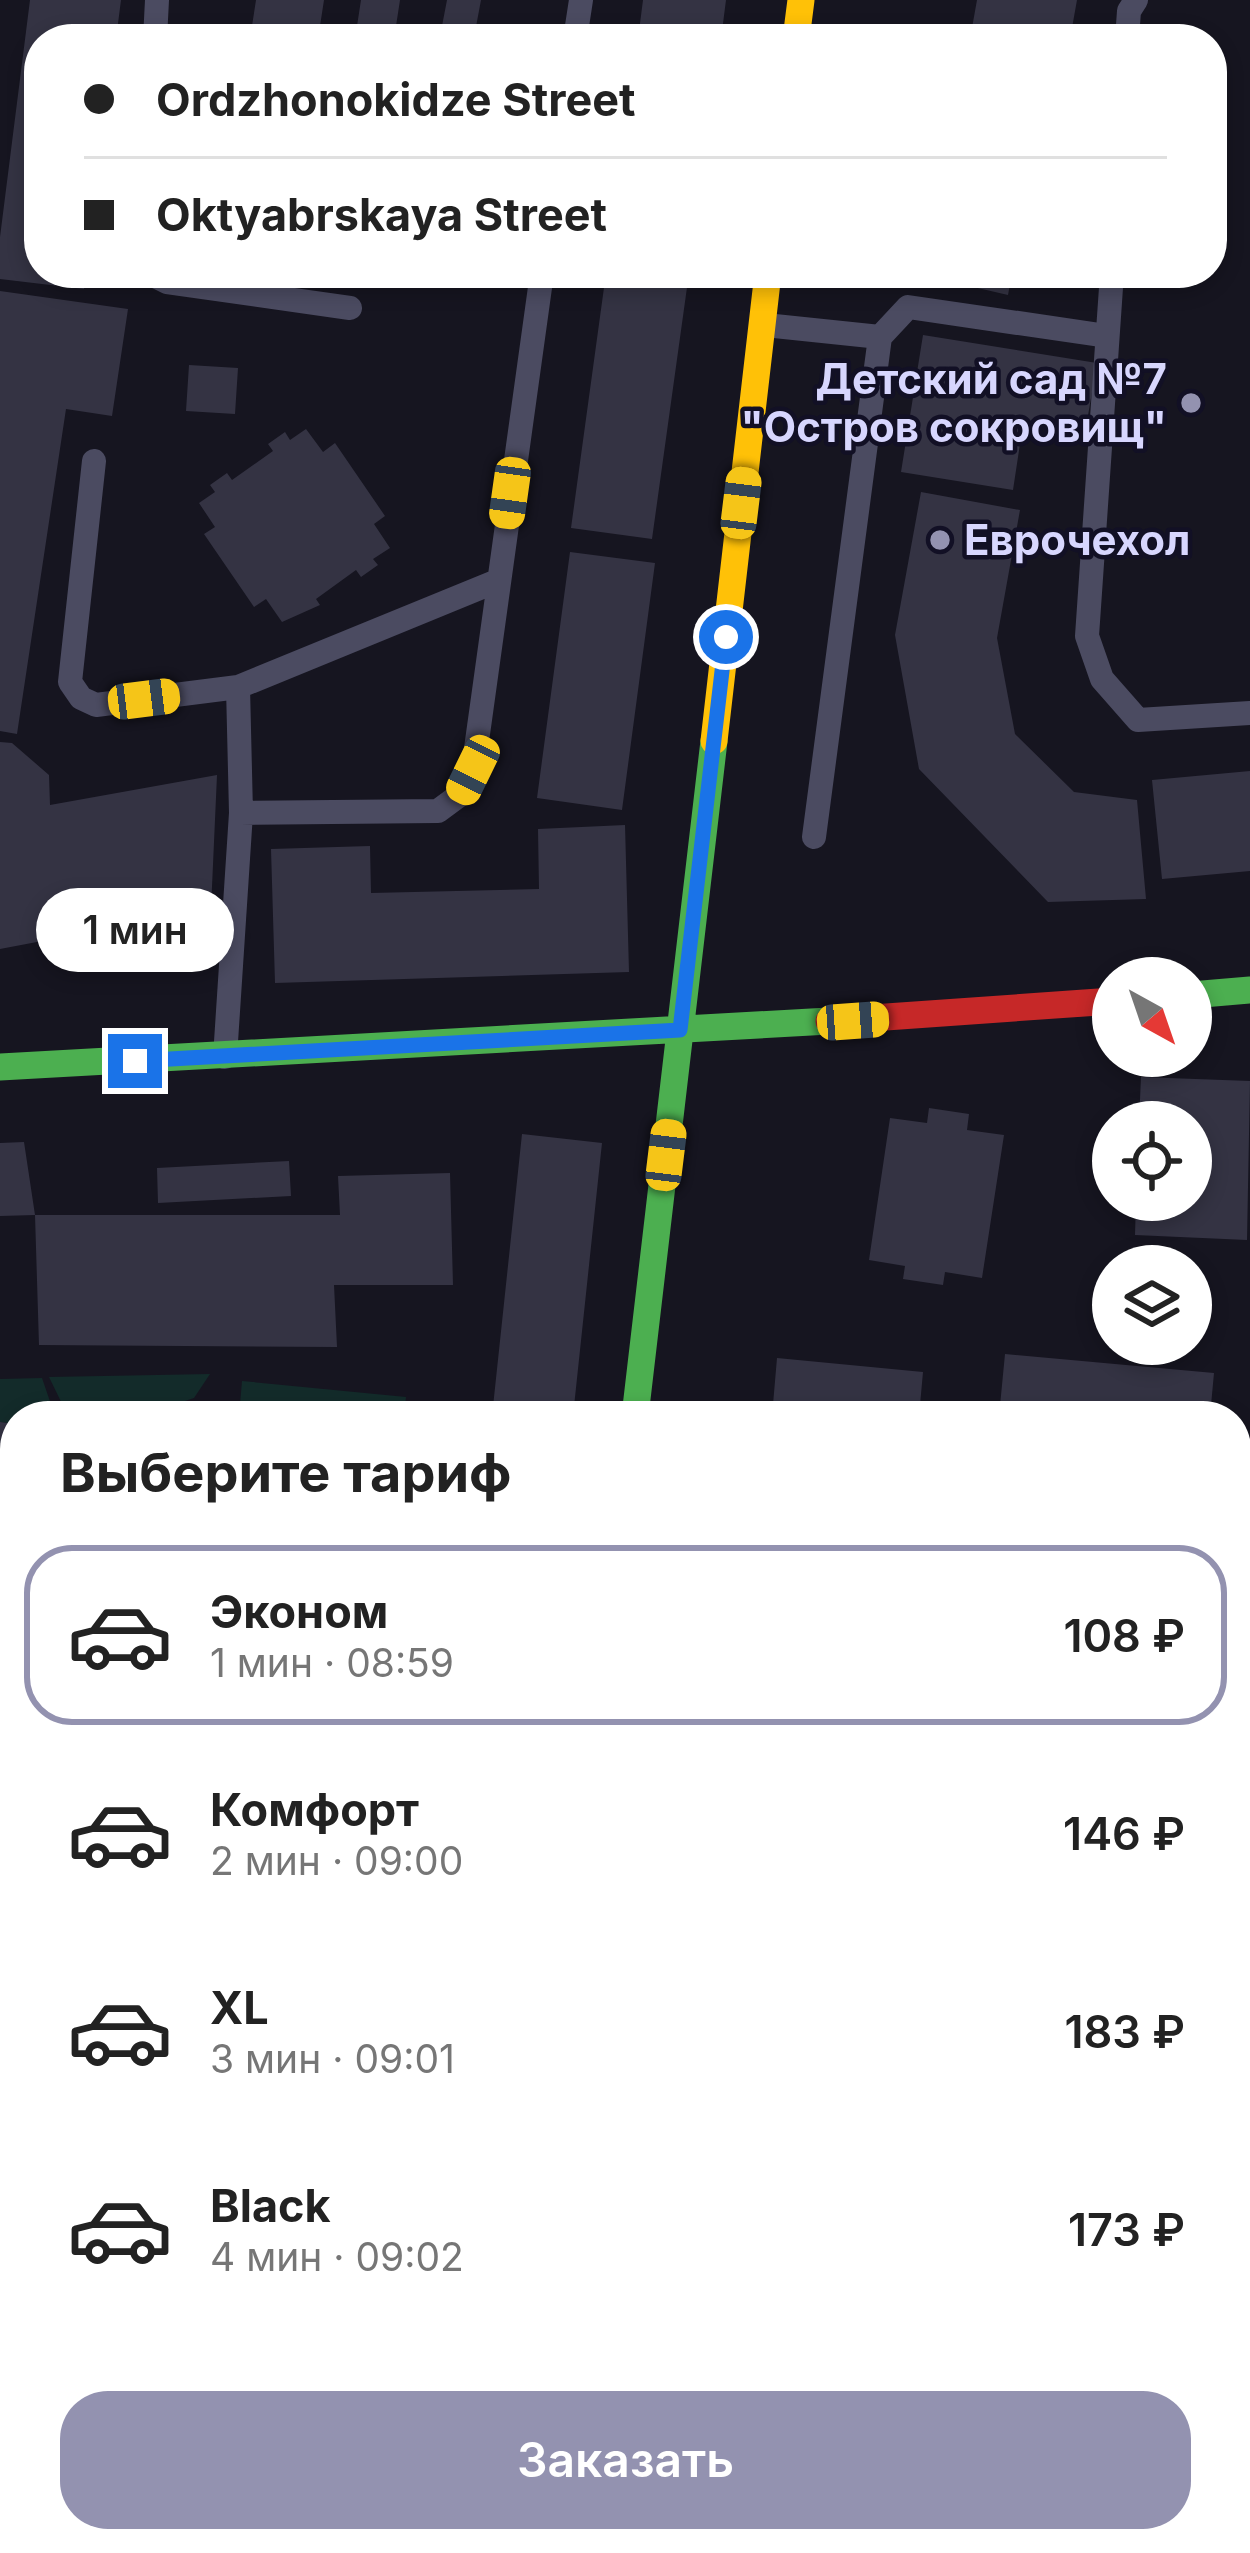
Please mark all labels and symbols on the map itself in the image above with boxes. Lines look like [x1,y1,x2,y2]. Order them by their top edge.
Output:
place label: Детский сад №7 "Остров сокровищ" [741,353,1167,452]
marker: Детский сад №7 "Остров сокровищ" [1178,390,1204,416]
car [487,455,533,531]
car [719,465,763,541]
place label: Еврочехол [964,514,1190,565]
marker: Еврочехол [927,527,953,553]
route start [699,610,753,664]
car [106,677,182,721]
car [441,730,505,810]
callout: 1 мин [36,887,234,971]
north arrow [1092,957,1212,1077]
car [816,1001,890,1041]
route end [108,1034,162,1088]
car [644,1117,688,1193]

